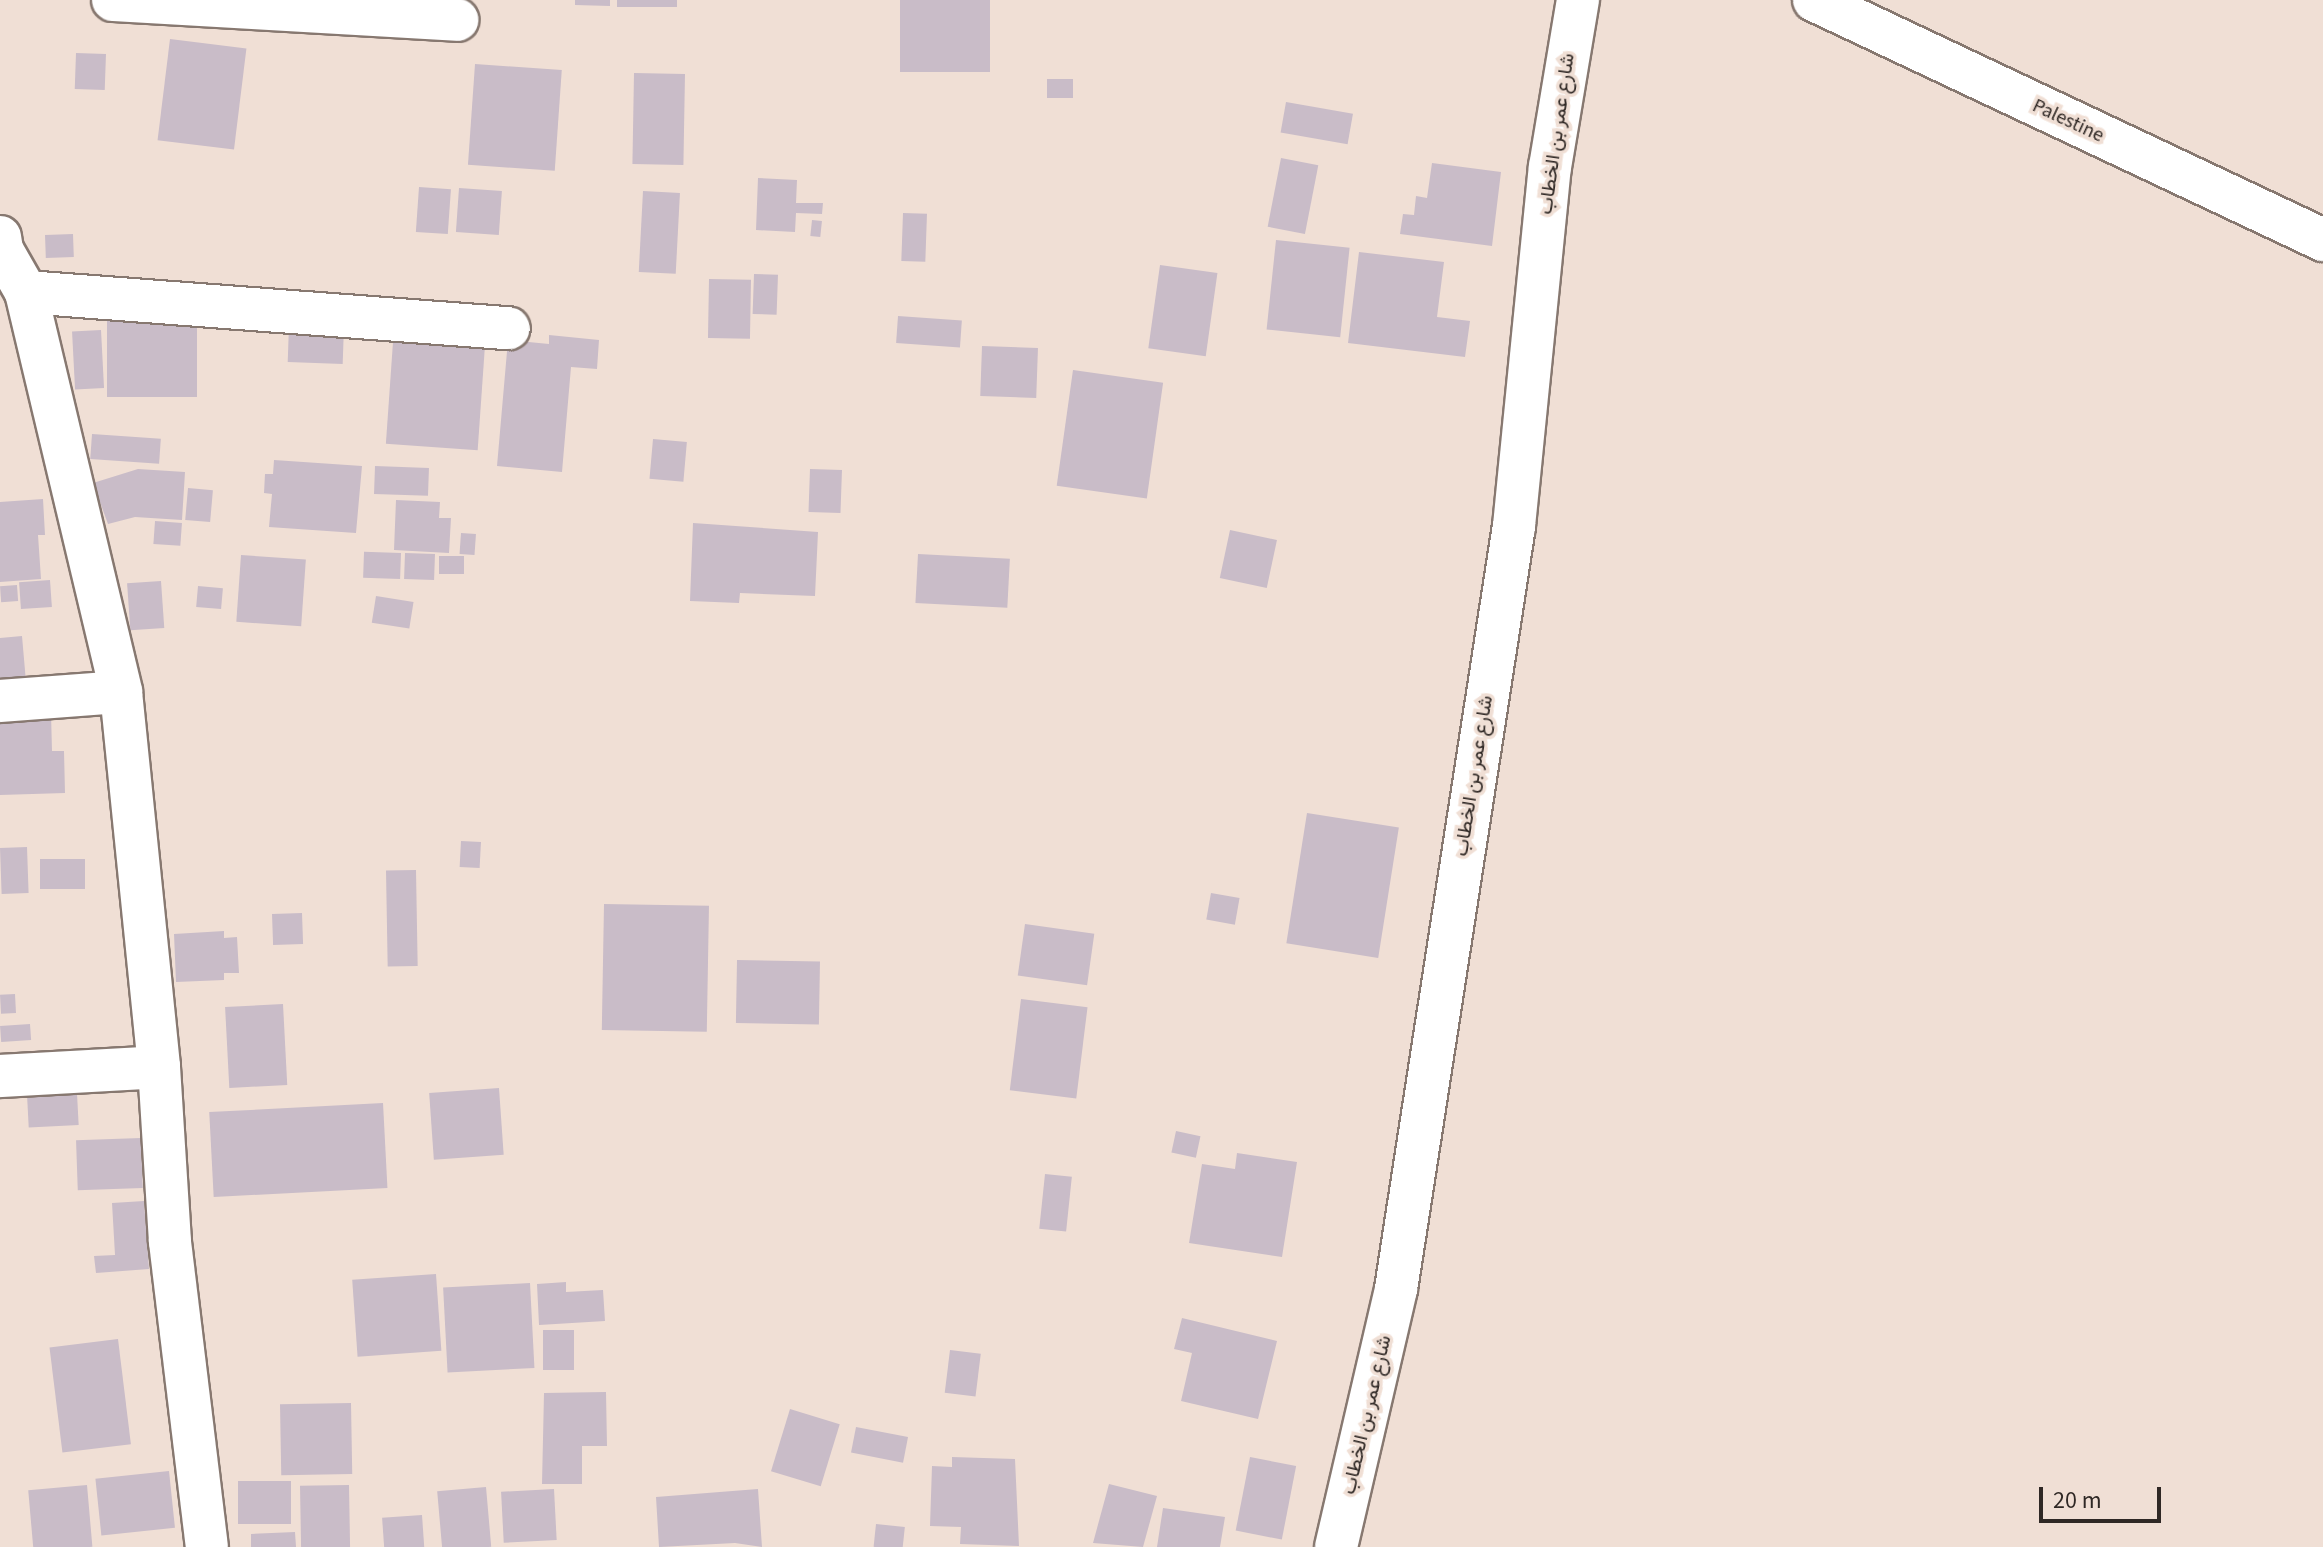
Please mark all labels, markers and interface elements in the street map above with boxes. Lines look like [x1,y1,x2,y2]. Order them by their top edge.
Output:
street label: شارع عمر بن الخطاب [1534,52,1580,216]
street label: Palestine [2028,94,2108,148]
street label: شارع عمر بن الخطاب [1449,694,1499,858]
street label: شارع عمر بن الخطاب [1337,1333,1397,1497]
scale bar [2043,1471,2165,1521]
text: 20 m [2053,1483,2102,1518]

